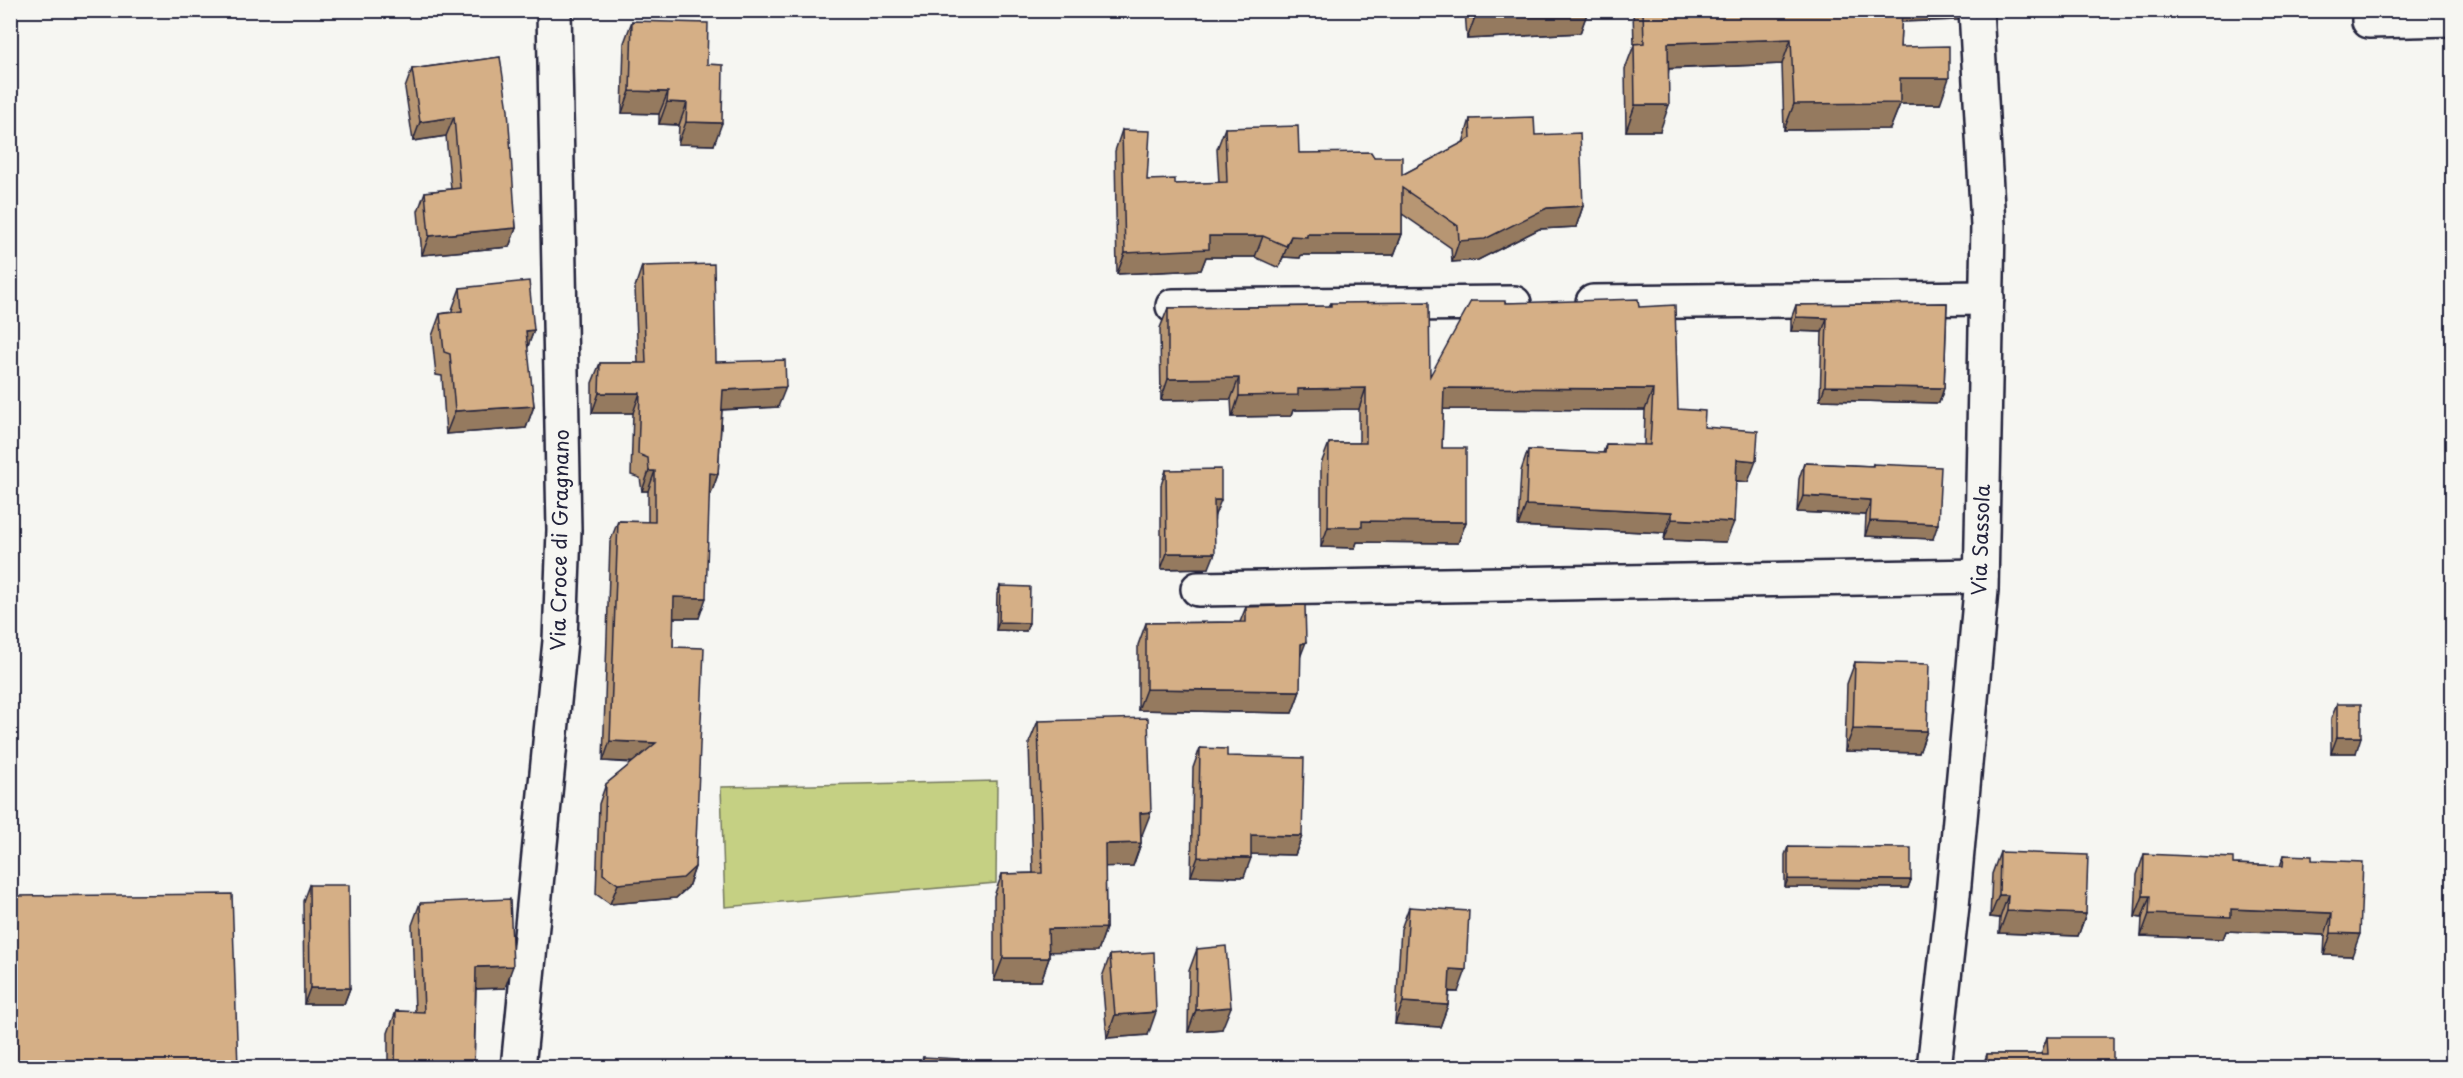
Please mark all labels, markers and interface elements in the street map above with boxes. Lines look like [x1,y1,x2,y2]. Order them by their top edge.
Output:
street label: Via Croce di Gragnano [542,429,576,651]
street label: Via Sassola [1963,483,1997,596]

